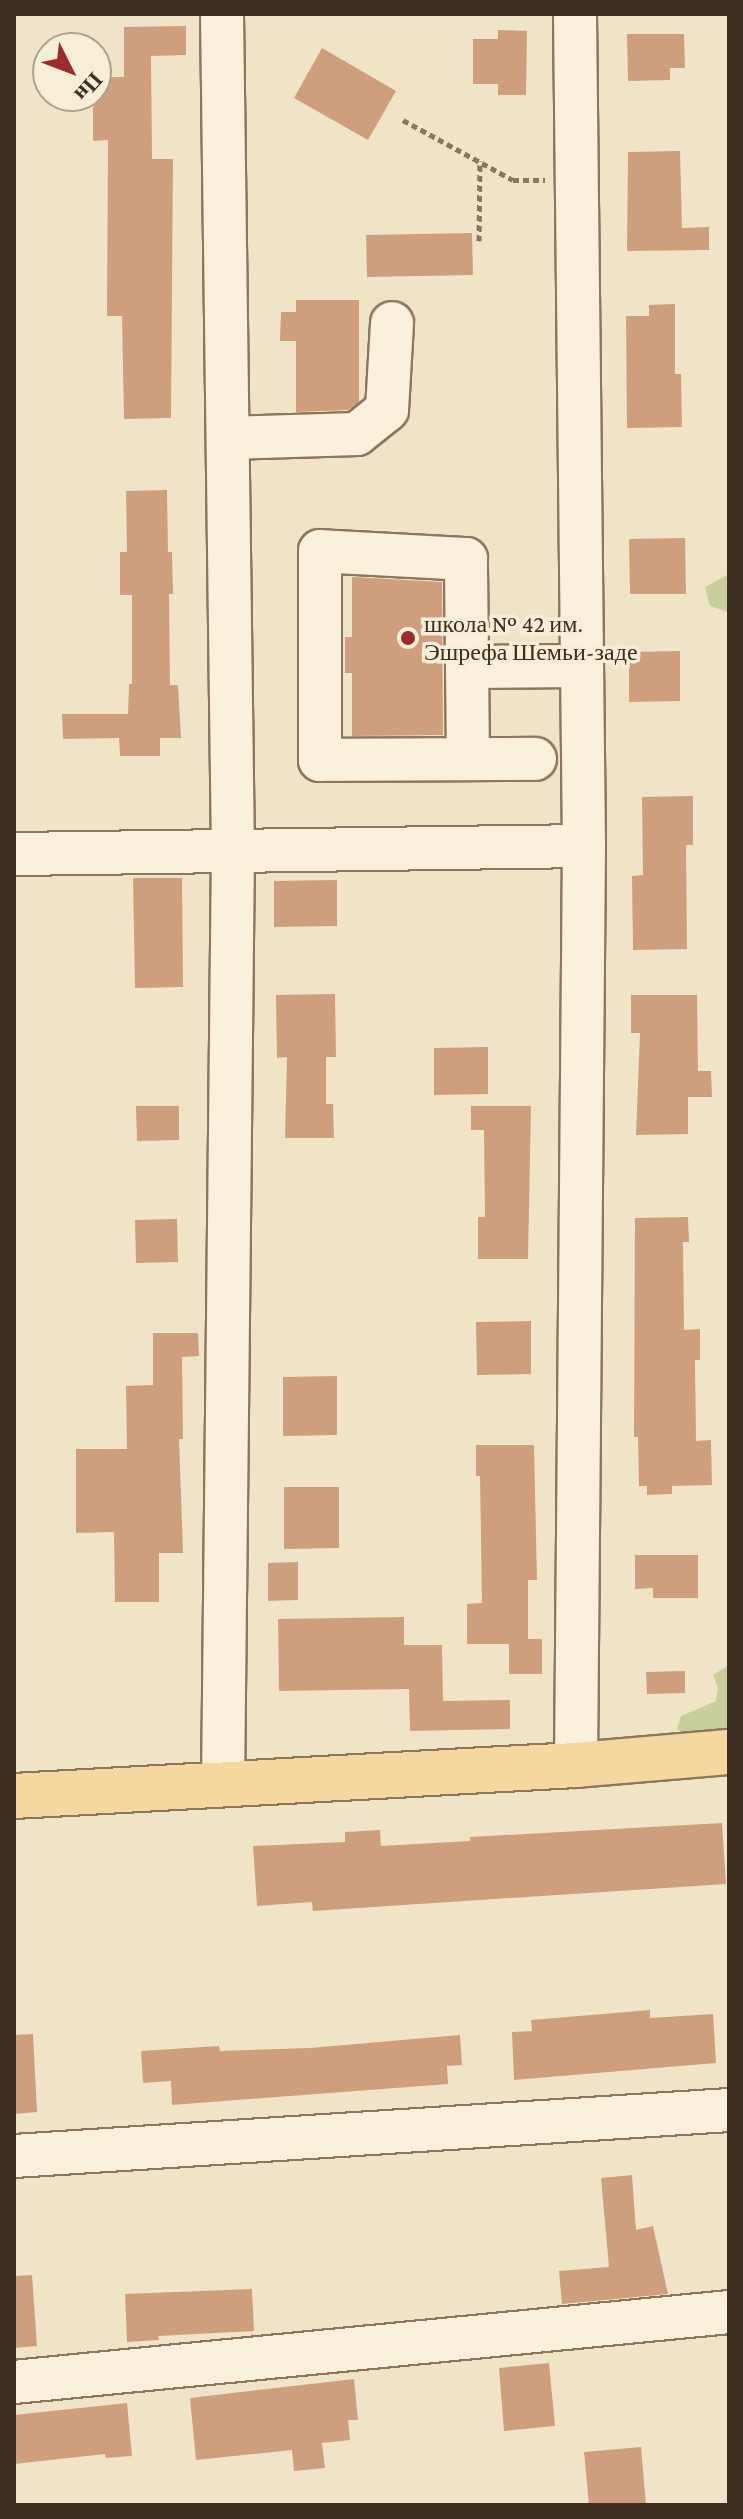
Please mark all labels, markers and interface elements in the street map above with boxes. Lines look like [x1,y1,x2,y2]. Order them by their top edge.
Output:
north arrow [32,32,112,112]
text: Пн [69,68,108,106]
place label: школа № 42 им. Эшрефа Шемьи-заде [424,610,638,666]
marker: школа № 42 им. Эшрефа Шемьи-заде [399,629,417,647]

